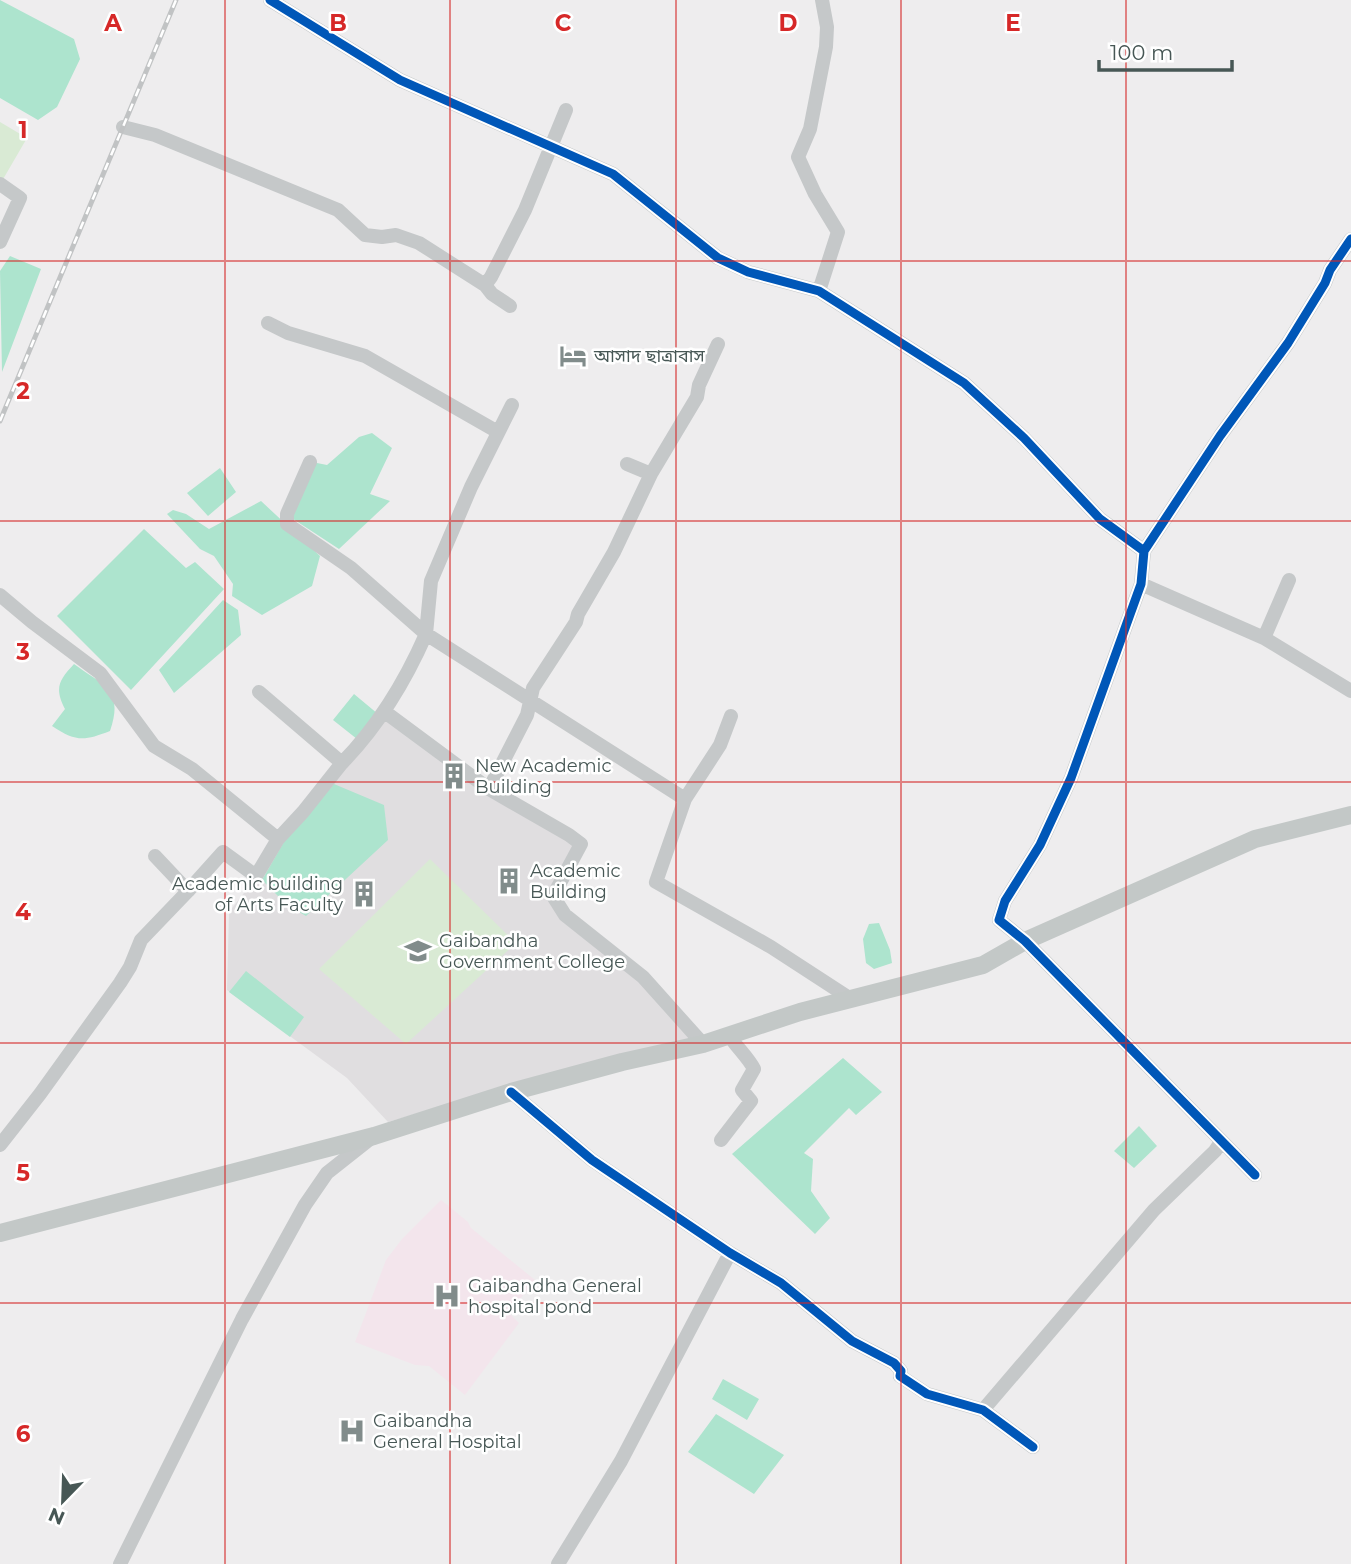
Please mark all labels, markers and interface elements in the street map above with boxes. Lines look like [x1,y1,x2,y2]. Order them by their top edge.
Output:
text: A [103,9,122,37]
text: B [329,9,347,37]
text: C [555,9,572,37]
text: D [779,9,798,37]
text: E [1005,9,1021,37]
scale bar [1099,28,1232,72]
text: 100 m [1110,40,1173,65]
text: 1 [18,116,28,144]
hotel icon: আসাদ ছাত্রাবাস [558,341,588,371]
place label: আসাদ ছাত্রাবাস [593,345,706,367]
text: 2 [16,377,30,405]
text: 3 [15,638,30,666]
place label: New Academic Building [475,755,612,798]
building icon: New Academic Building [439,761,469,791]
place label: Academic Building [530,860,621,903]
building icon: Academic Building [494,866,524,896]
place label: Academic building of Arts Faculty [172,873,343,916]
building icon: Academic building of Arts Faculty [349,879,379,909]
text: 4 [15,898,31,926]
place label: Gaibandha Government College [439,930,625,973]
school or university icon: Gaibandha Government College [403,936,433,966]
text: 5 [16,1159,30,1187]
place label: Gaibandha General hospital pond [468,1275,642,1318]
hospital icon: Gaibandha General hospital pond [432,1281,462,1311]
place label: Gaibandha General Hospital [373,1410,522,1453]
hospital icon: Gaibandha General Hospital [337,1416,367,1446]
text: 6 [16,1420,31,1448]
north arrow [28,1466,98,1536]
text: N [45,1503,68,1530]

